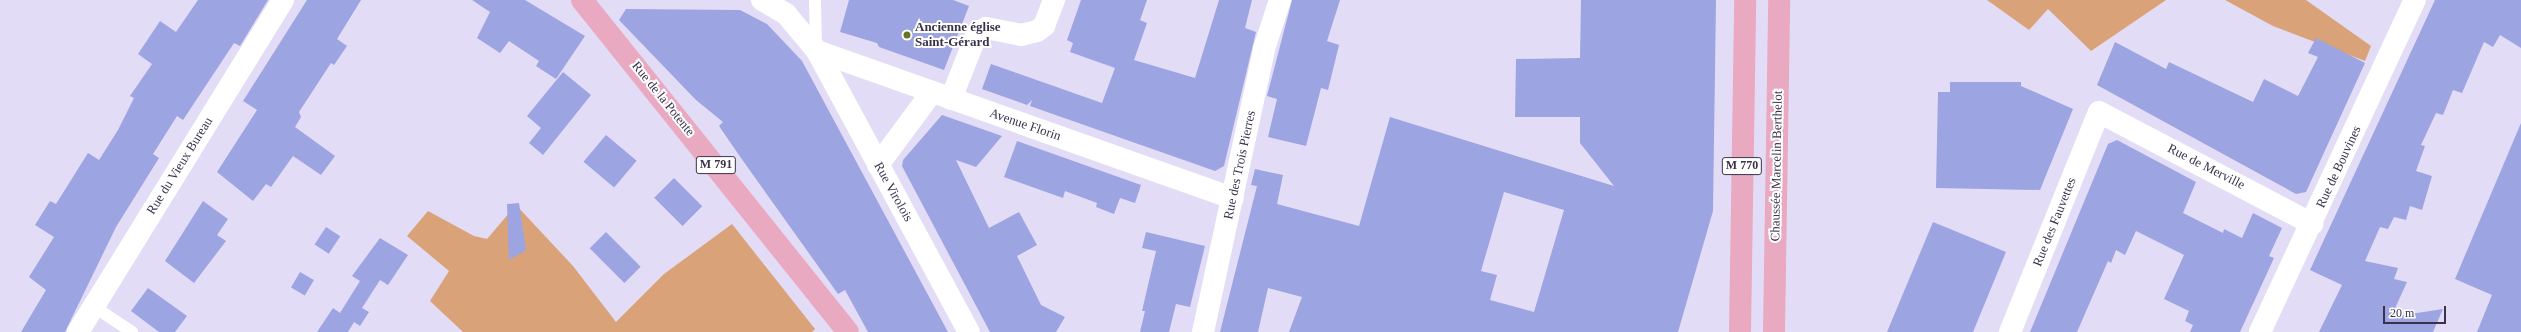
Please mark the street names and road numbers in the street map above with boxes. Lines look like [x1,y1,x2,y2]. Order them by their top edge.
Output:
street label: Rue de la Potente [628,59,698,139]
street label: Chaussée Marcelin Berthelot [1768,90,1786,242]
street label: Avenue Florin [987,105,1063,145]
street label: Rue des Trois Pierres [1221,109,1259,221]
street label: Rue du Vieux Bureau [144,114,216,218]
street label: Rue de Bouvines [2313,123,2365,211]
street label: Rue de Merville [2165,141,2247,193]
road number: M 791 [695,155,737,175]
road number: M 770 [1721,156,1763,176]
street label: Rue Virolois [870,159,916,225]
street label: Rue des Fauvettes [2030,175,2080,269]

